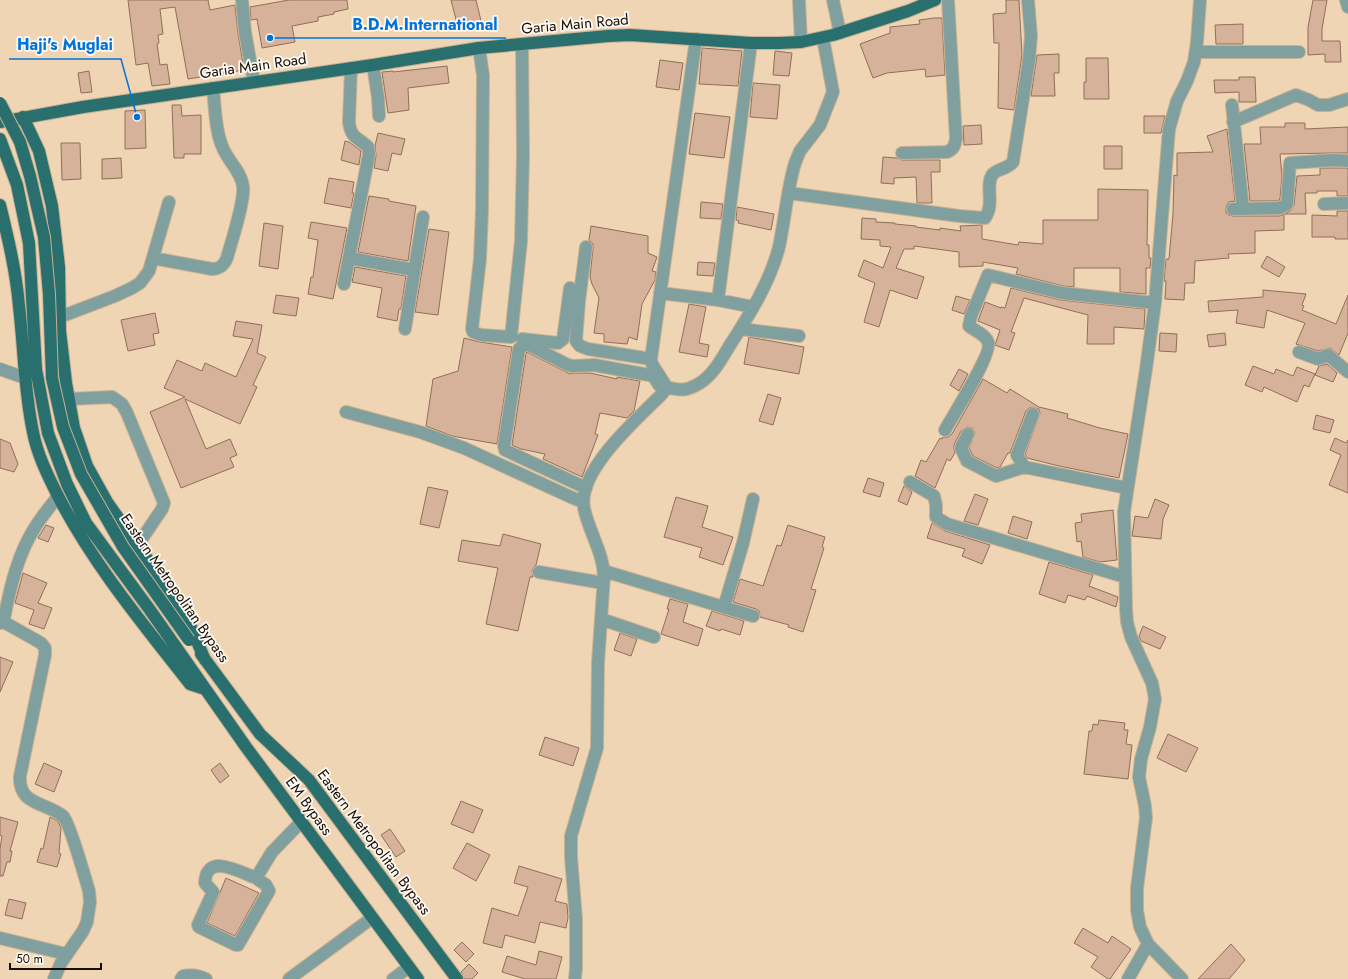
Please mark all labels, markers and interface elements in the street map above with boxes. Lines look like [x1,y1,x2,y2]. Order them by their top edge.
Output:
street label: Garia Main Road [520,8,630,40]
callout: B.D.M.International [344,10,506,38]
text: B.D.M.International [352,13,498,36]
callout: Haji's Muglai [9,31,121,59]
text: Haji's Muglai [17,33,113,56]
street label: Garia Main Road [198,48,308,84]
street label: Eastern Metropolitan Bypass [115,509,235,667]
street label: Eastern Metropolitan Bypass [312,765,436,919]
street label: EM Bypass [280,772,338,840]
scale bar [10,945,101,971]
text: 50 m [16,950,43,968]

